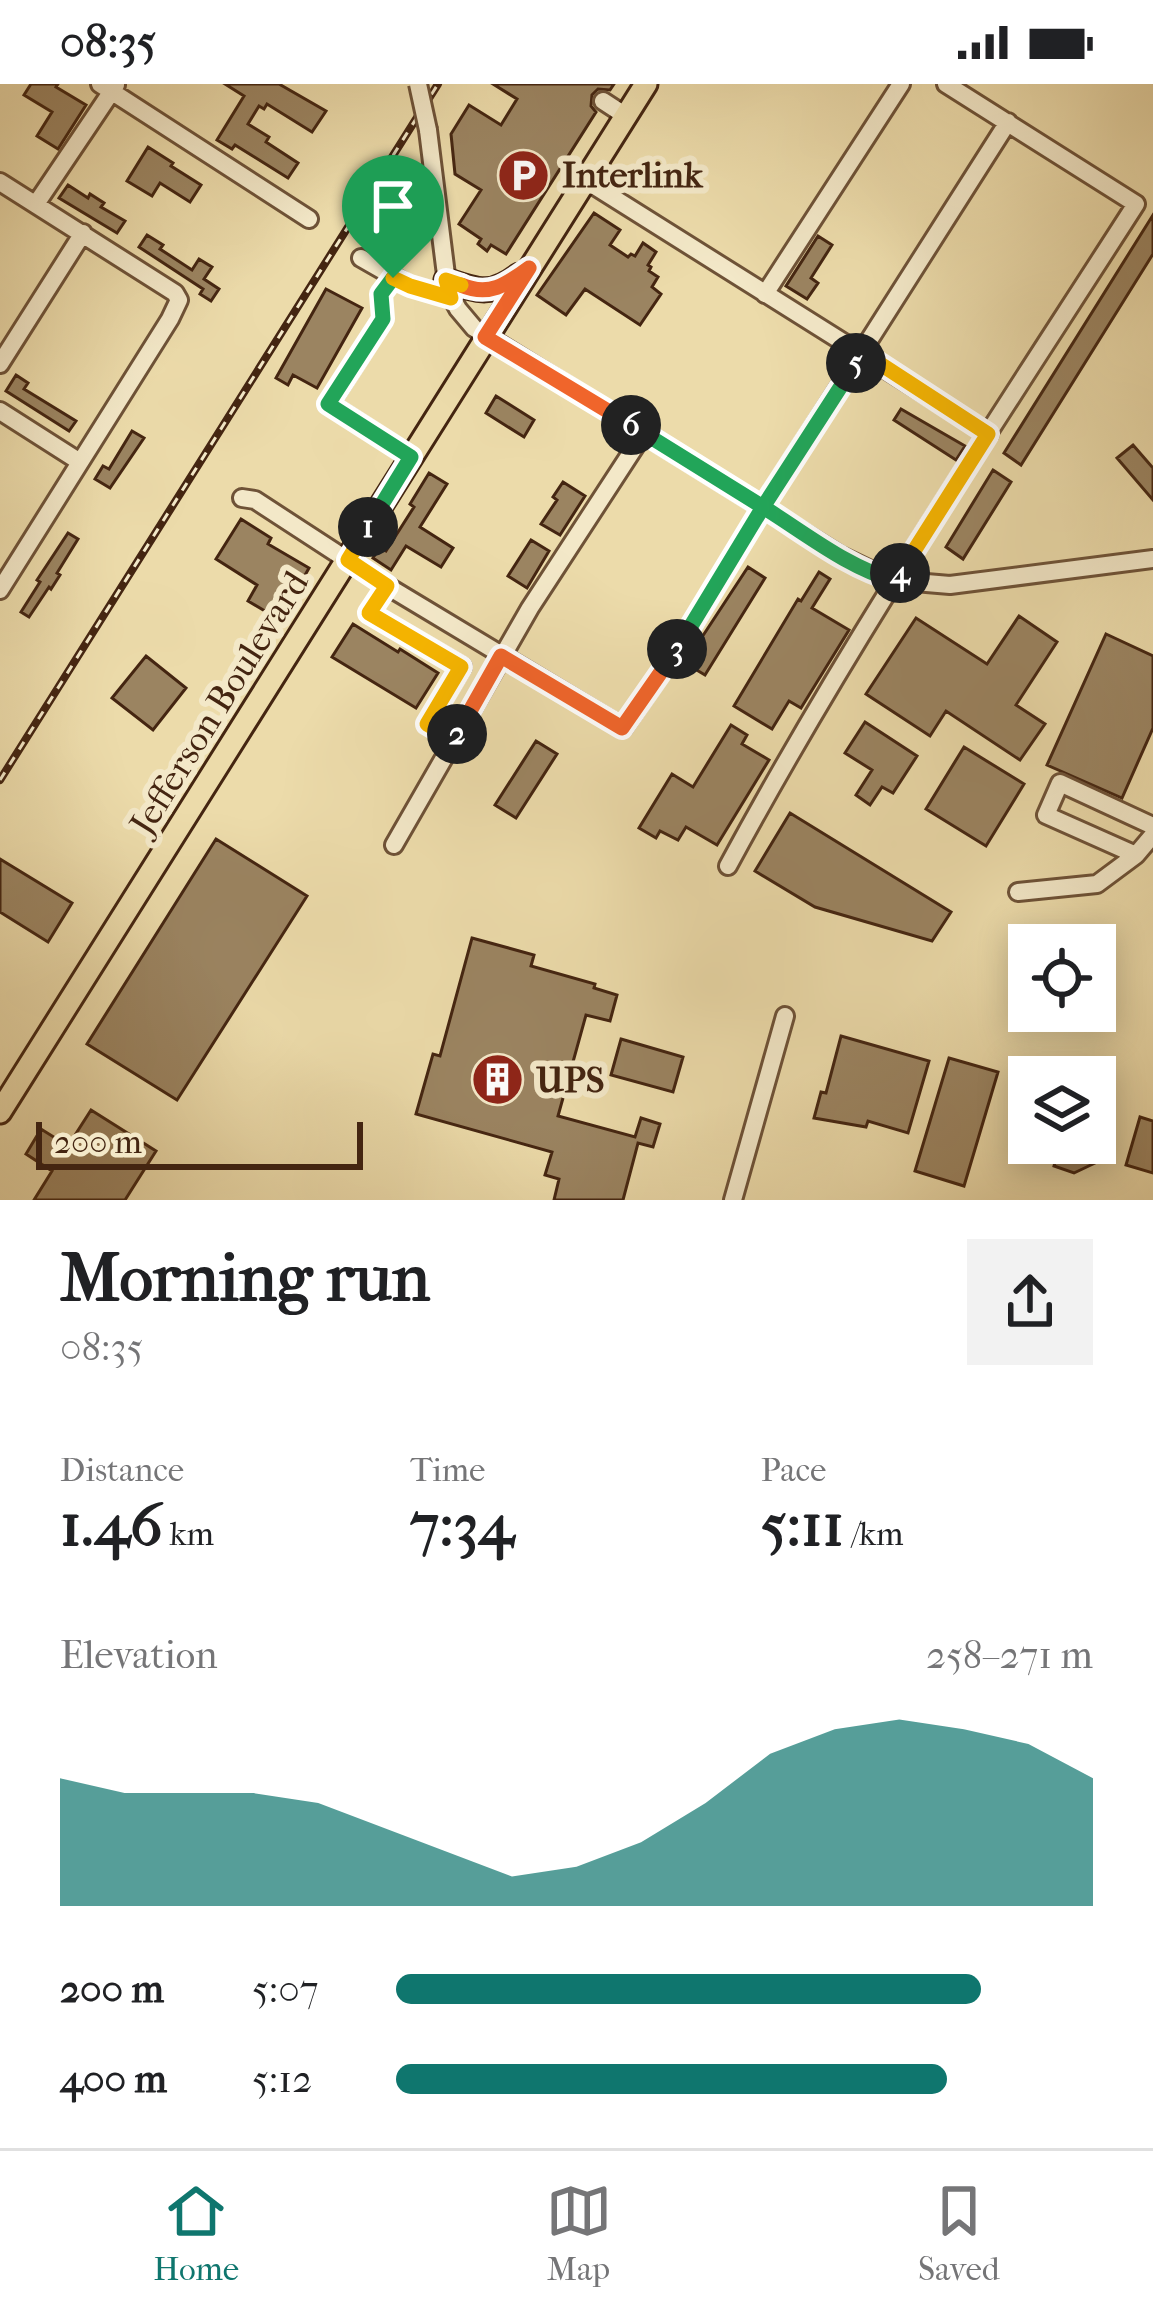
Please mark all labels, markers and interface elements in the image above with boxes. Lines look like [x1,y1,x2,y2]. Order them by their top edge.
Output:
text: 08:35 [60,16,156,69]
parking icon: Interlink [495,147,551,203]
place label: Interlink [562,154,704,196]
pin [342,155,444,278]
icon: arrive [360,173,426,239]
pin: 5 [826,333,886,393]
text: 5 [849,343,863,382]
pin: 6 [601,395,661,455]
text: 6 [622,405,640,444]
pin: 1 [338,497,398,557]
text: 1 [362,507,374,546]
pin: 4 [870,543,930,603]
text: 4 [890,553,910,592]
street label: Jefferson Boulevard [119,563,317,845]
pin: 3 [647,619,707,679]
text: 3 [670,629,684,668]
pin: 2 [427,704,487,764]
text: 2 [449,714,465,753]
map controls [1008,924,1116,1164]
button: locate [1008,924,1116,1032]
building icon: UPS [469,1052,525,1108]
button: layers [1008,1056,1116,1164]
place label: UPS [536,1059,604,1101]
scale bar [36,1116,363,1169]
text: 200 m [54,1123,142,1162]
button: share [967,1239,1093,1365]
text: Morning run [60,1240,430,1317]
text: 08:35 [60,1324,143,1370]
text: Distance [60,1451,184,1490]
text: Time [410,1451,485,1490]
text: Pace [761,1451,826,1490]
text: 1.46 [60,1490,162,1561]
text: 7:34 [410,1490,514,1561]
text: 5:11 [761,1490,844,1561]
text: km [162,1515,214,1554]
text: /km [844,1515,904,1554]
text: Elevation [60,1632,218,1678]
text: 258–271 m [926,1632,1093,1678]
text: 200 m [60,1966,164,2012]
text: 5:07 [252,1966,319,2012]
text: 400 m [60,2056,167,2102]
text: 5:12 [252,2056,312,2102]
tab: Home [153,2178,239,2289]
tab: Map [546,2178,612,2289]
tab: Saved [918,2178,1000,2289]

